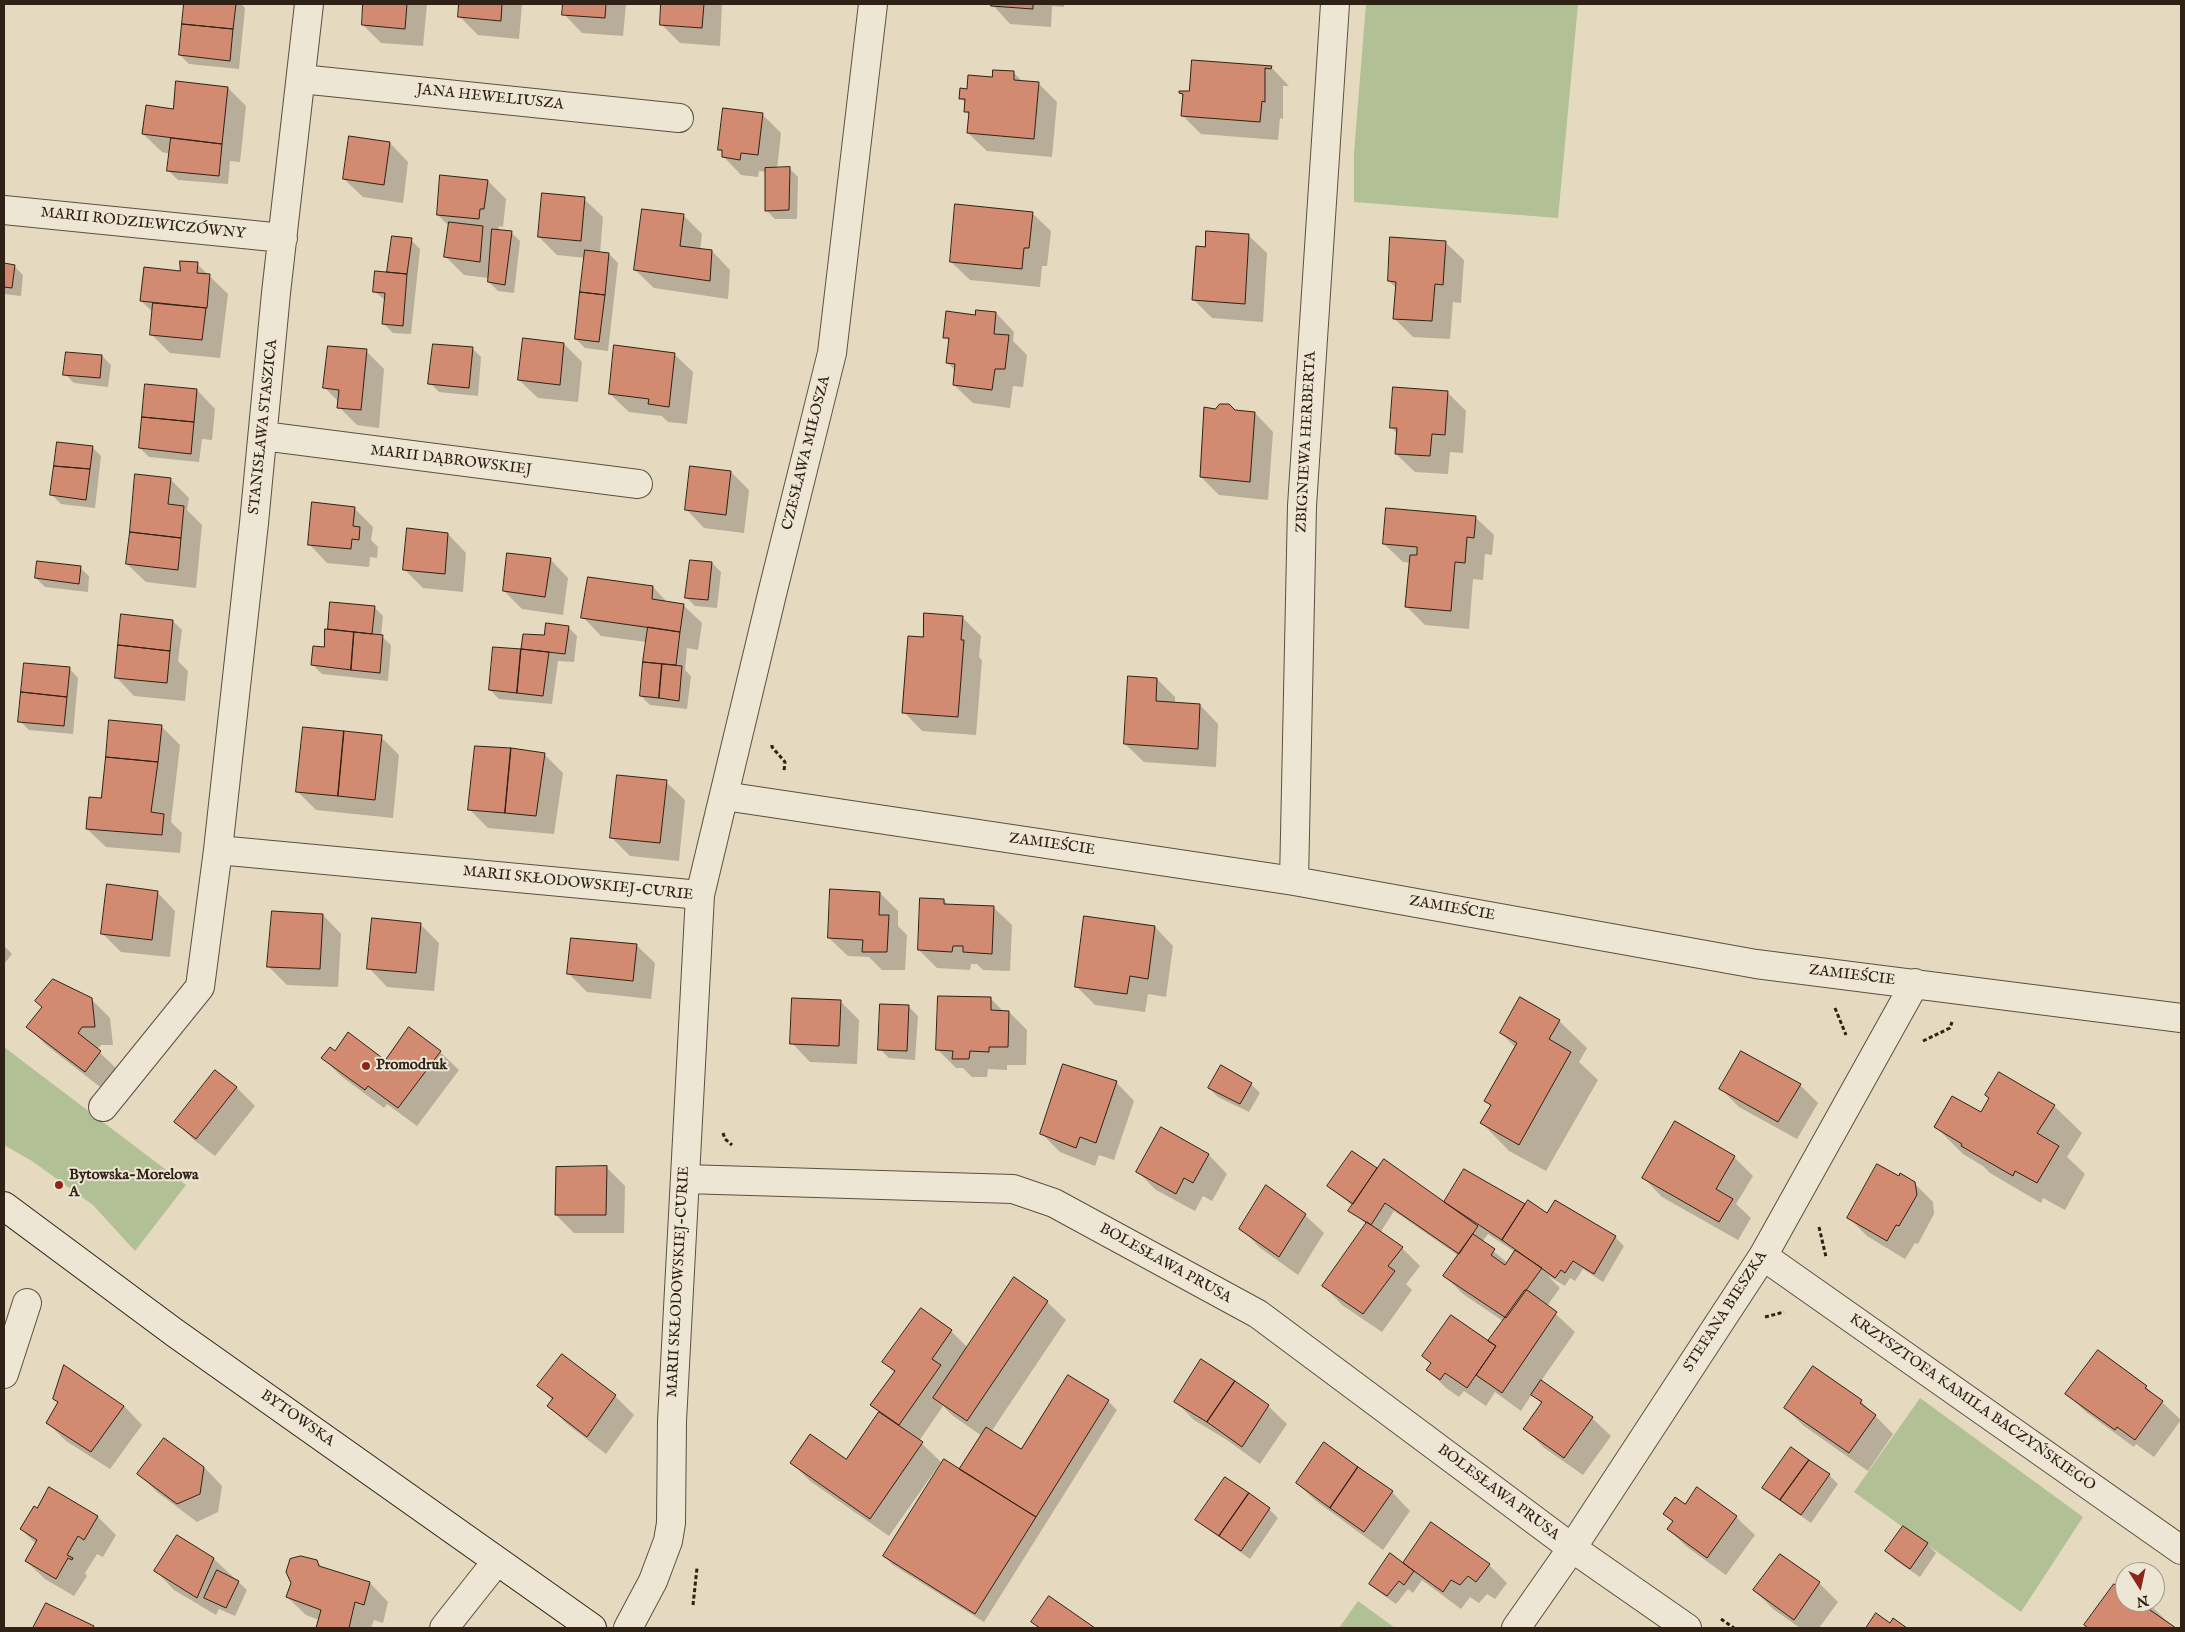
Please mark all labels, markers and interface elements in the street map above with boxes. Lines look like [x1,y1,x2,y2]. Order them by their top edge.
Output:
street label: JANA HEWELIUSZA [416,81,564,115]
street label: MARII RODZIEWICZÓWNY [40,204,246,244]
street label: STANISŁAWA STASZICA [246,338,282,516]
street label: ZBIGNIEWA HERBERTA [1293,351,1321,533]
street label: CZESŁAWA MIŁOSZA [779,374,835,532]
street label: MARII DĄBROWSKIEJ [369,442,533,480]
street label: ZAMIEŚCIE [1008,830,1096,860]
street label: MARII SKŁODOWSKIEJ-CURIE [462,863,694,905]
street label: ZAMIEŚCIE [1408,893,1496,925]
street label: ZAMIEŚCIE [1808,962,1896,990]
place label: Promodruk [376,1057,447,1075]
marker: Promodruk [360,1060,372,1072]
street label: MARII SKŁODOWSKIEJ-CURIE [664,1166,694,1398]
place label: Bytowska-Morelowa A [69,1167,199,1202]
marker: Bytowska-Morelowa A [53,1179,65,1191]
street label: BOLESŁAWA PRUSA [1096,1220,1234,1308]
street label: STEFANA BIESZKA [1680,1248,1772,1376]
street label: KRZYSZTOFA KAMILA BACZYŃSKIEGO [1845,1311,2099,1495]
street label: BYTOWSKA [256,1387,338,1451]
street label: BOLESŁAWA PRUSA [1433,1441,1563,1545]
north arrow [2115,1562,2165,1612]
text: N [2135,1591,2150,1611]

